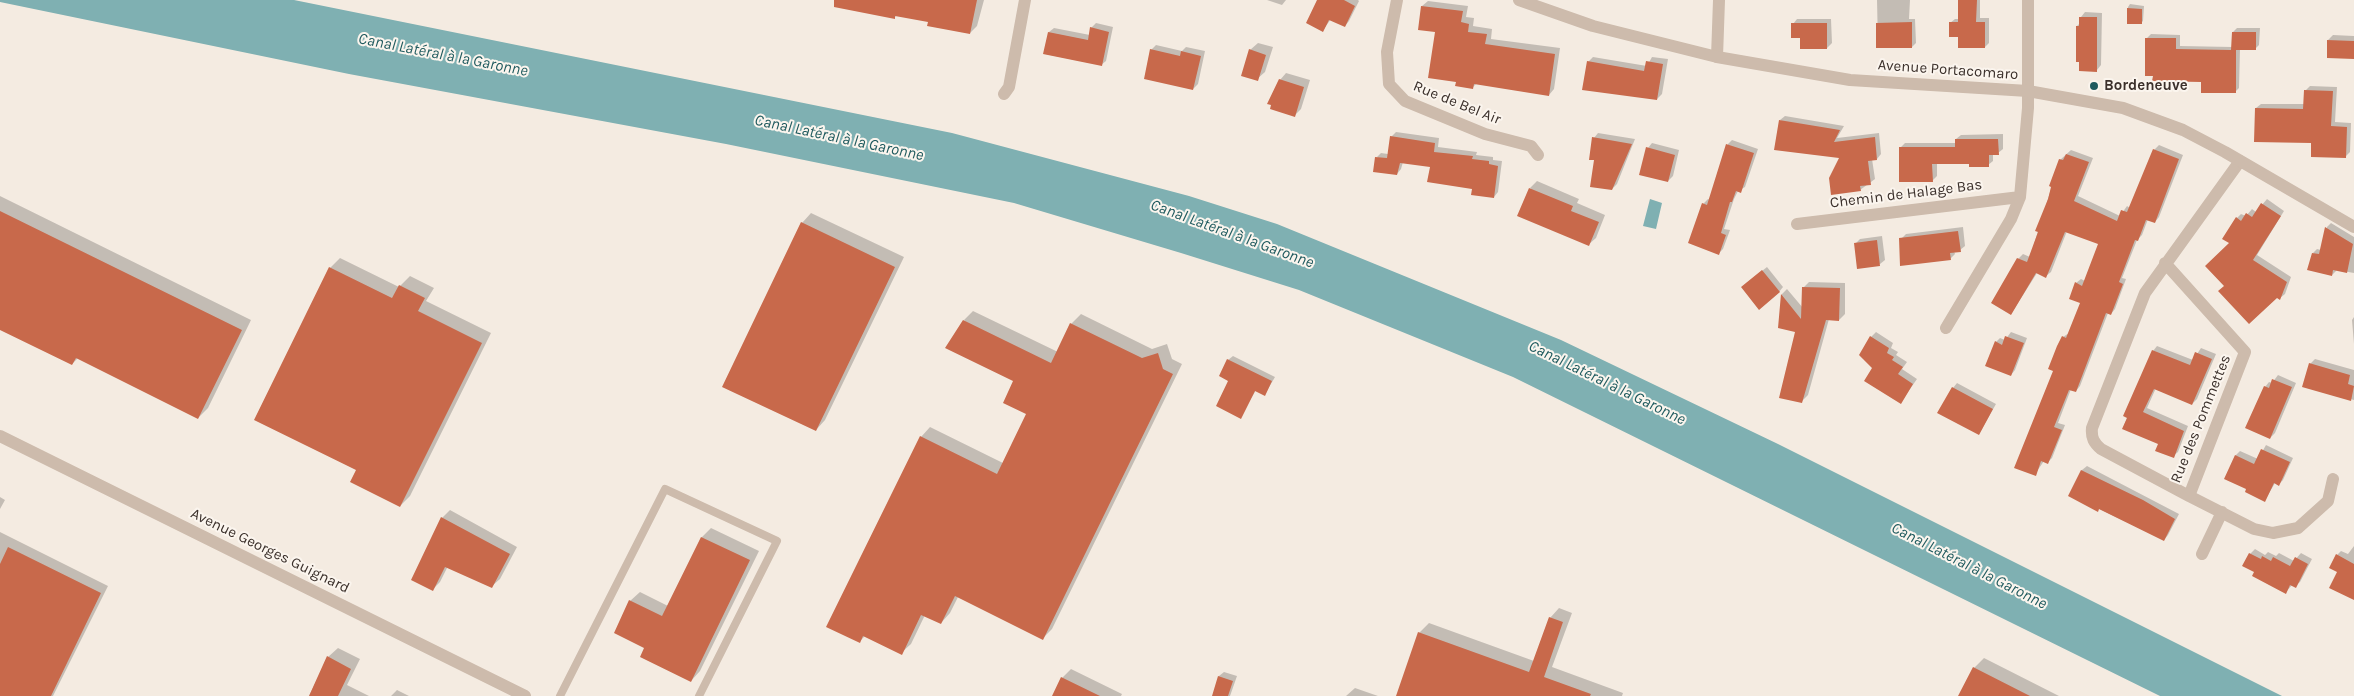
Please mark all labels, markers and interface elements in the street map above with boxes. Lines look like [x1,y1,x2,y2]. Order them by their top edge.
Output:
water label: Canal Latéral à la Garonne [357,29,529,81]
street label: Avenue Portacomaro [1877,56,2019,84]
street label: Rue de Bel Air [1411,77,1503,129]
place label: Bordeneuve [2104,77,2188,95]
marker: Bordeneuve [2088,80,2100,92]
water label: Canal Latéral à la Garonne [753,111,925,165]
street label: Chemin de Halage Bas [1829,176,1983,212]
water label: Canal Latéral à la Garonne [1148,196,1316,272]
water label: Canal Latéral à la Garonne [1525,337,1689,429]
street label: Rue des Pommettes [2167,352,2235,486]
street label: Avenue Georges Guignard [188,505,352,597]
water label: Canal Latéral à la Garonne [1888,518,2050,614]

